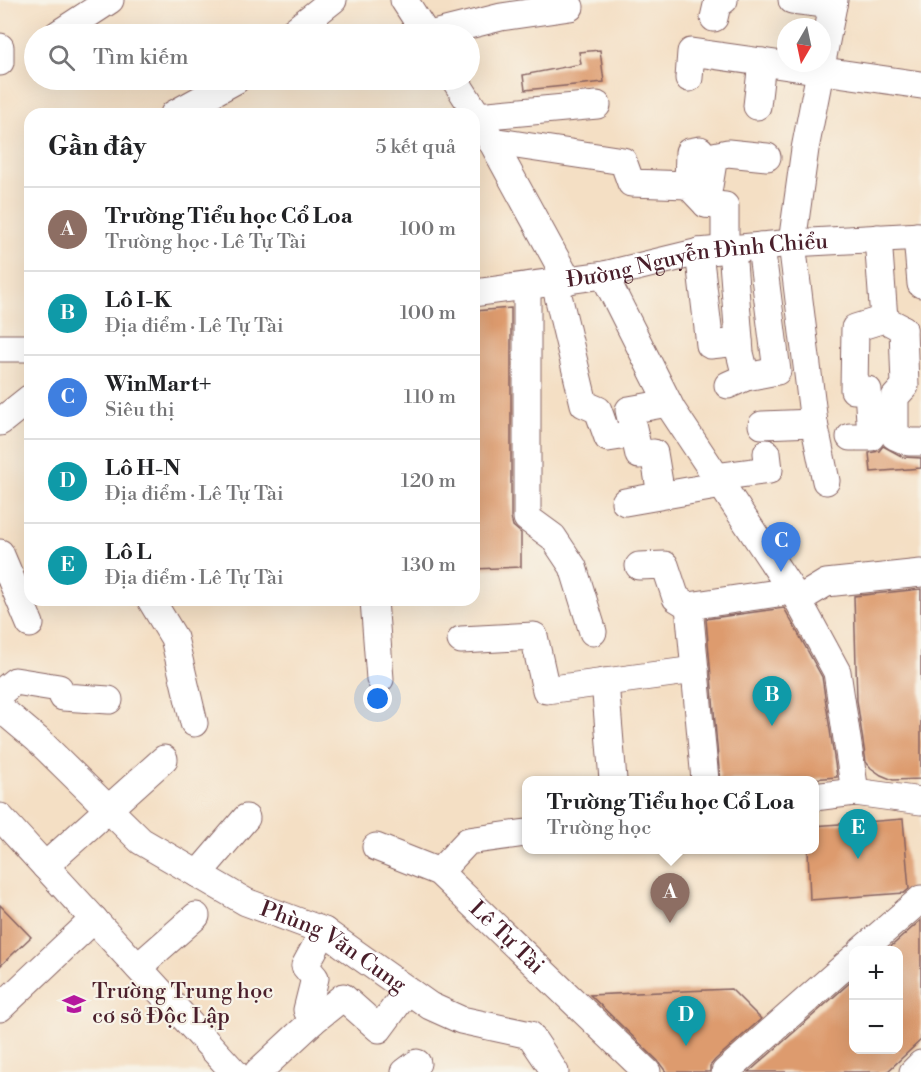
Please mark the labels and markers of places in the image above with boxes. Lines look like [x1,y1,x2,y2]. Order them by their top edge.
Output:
pin: C [762,522,800,572]
pin: B [752,676,792,726]
pin: E [838,810,878,859]
pin: A [650,874,690,923]
place label: Trường Trung học cơ sở Độc Lập [92,978,273,1030]
school or university icon: Trường Trung học cơ sở Độc Lập [61,991,87,1017]
pin: D [666,996,706,1046]

